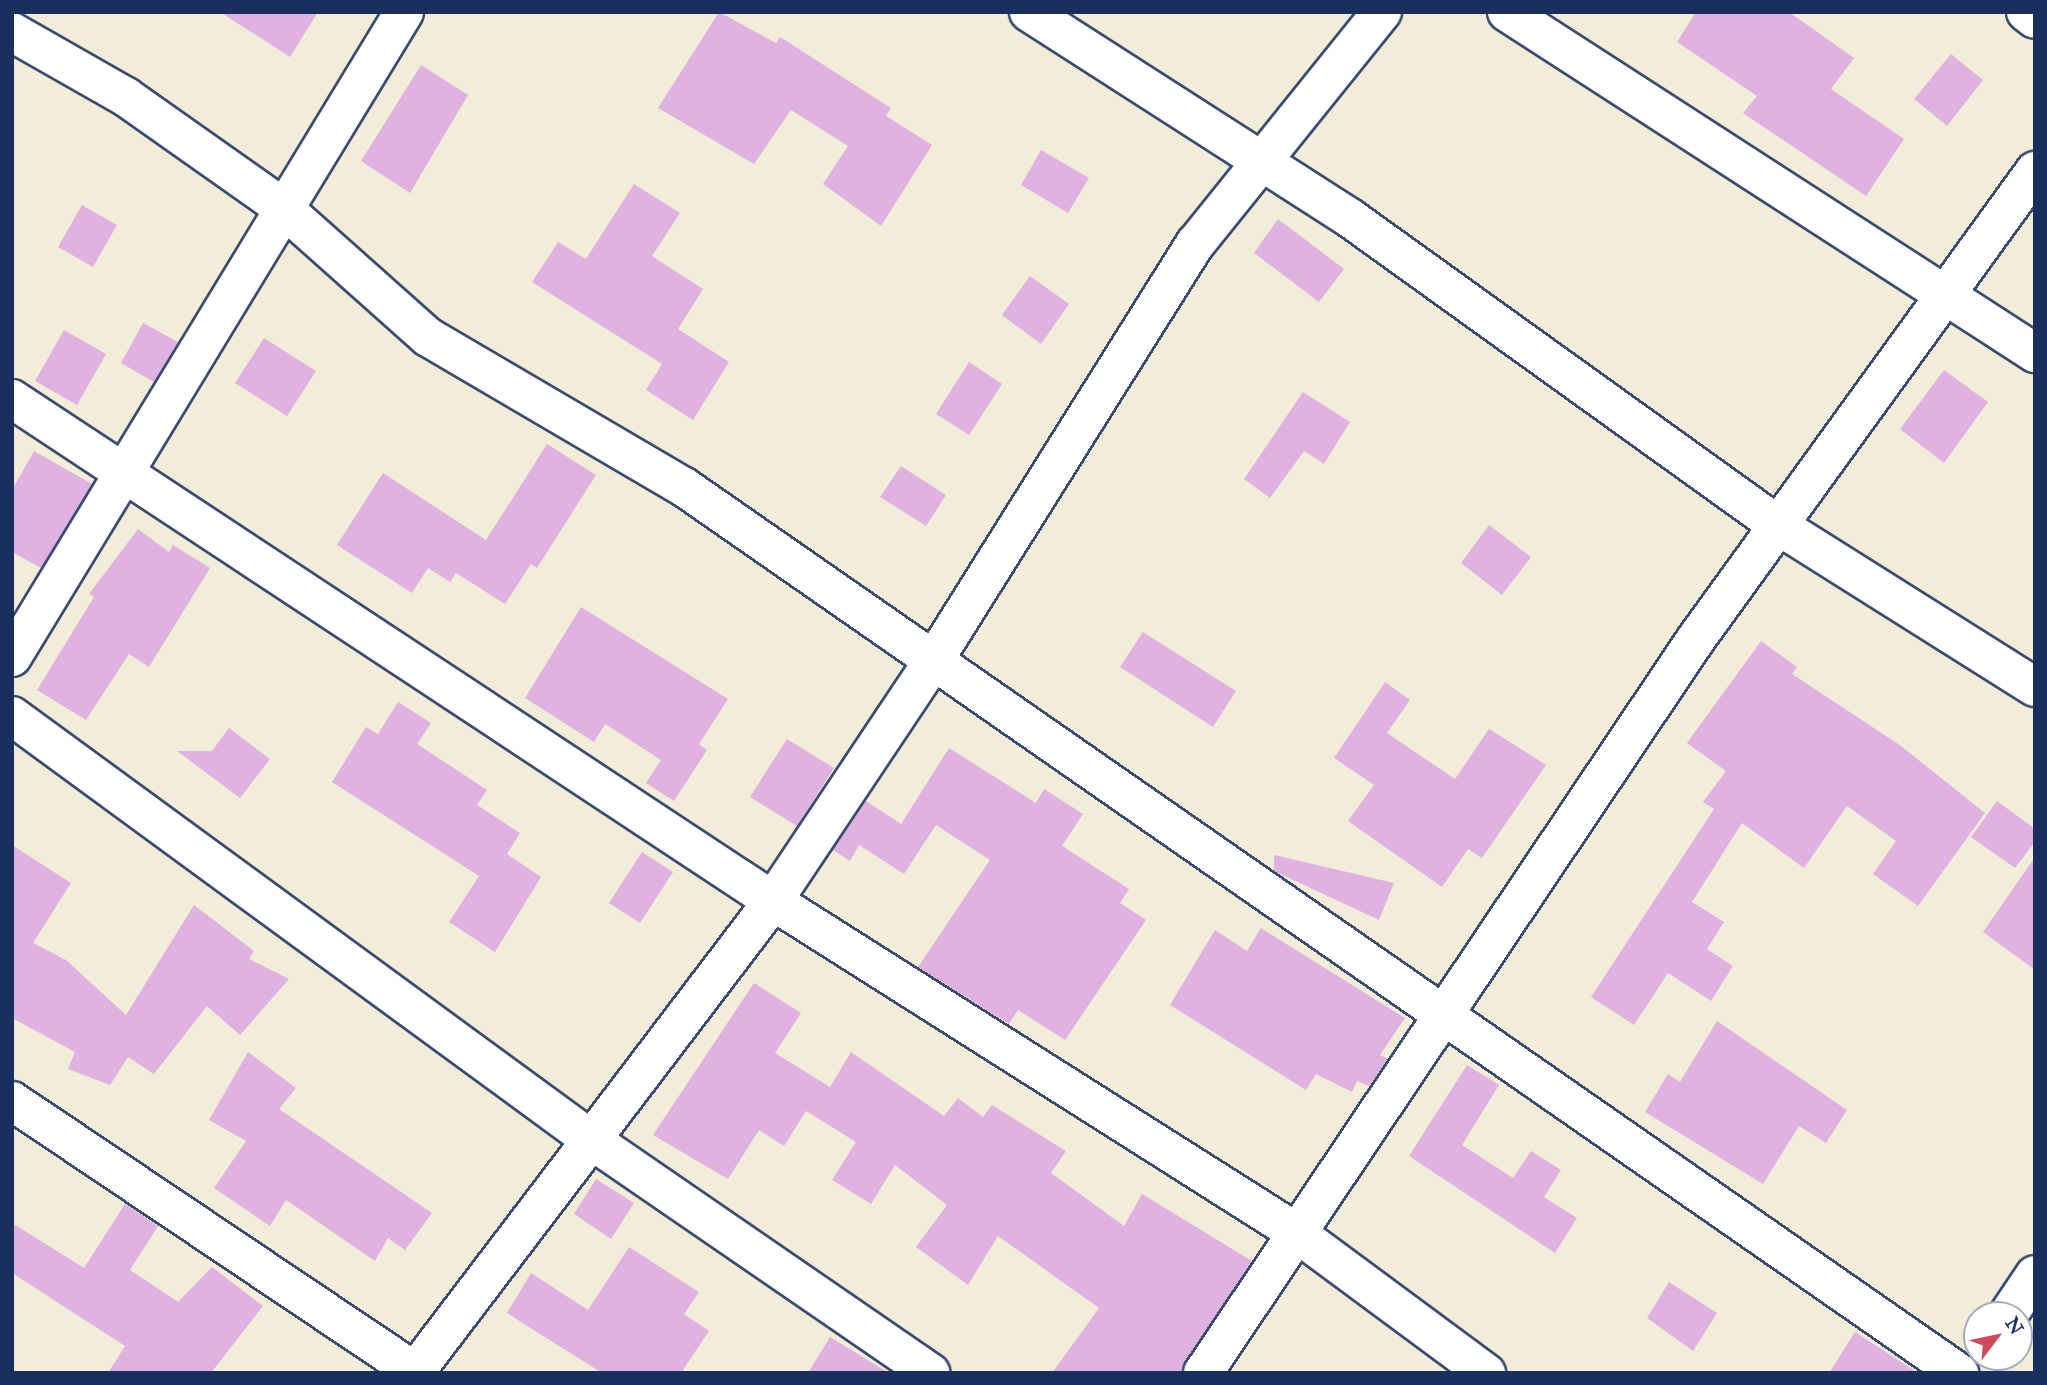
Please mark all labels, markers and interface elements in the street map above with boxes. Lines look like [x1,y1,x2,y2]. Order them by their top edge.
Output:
north arrow [1963,1301,2033,1371]
text: N [2001,1313,2029,1339]

